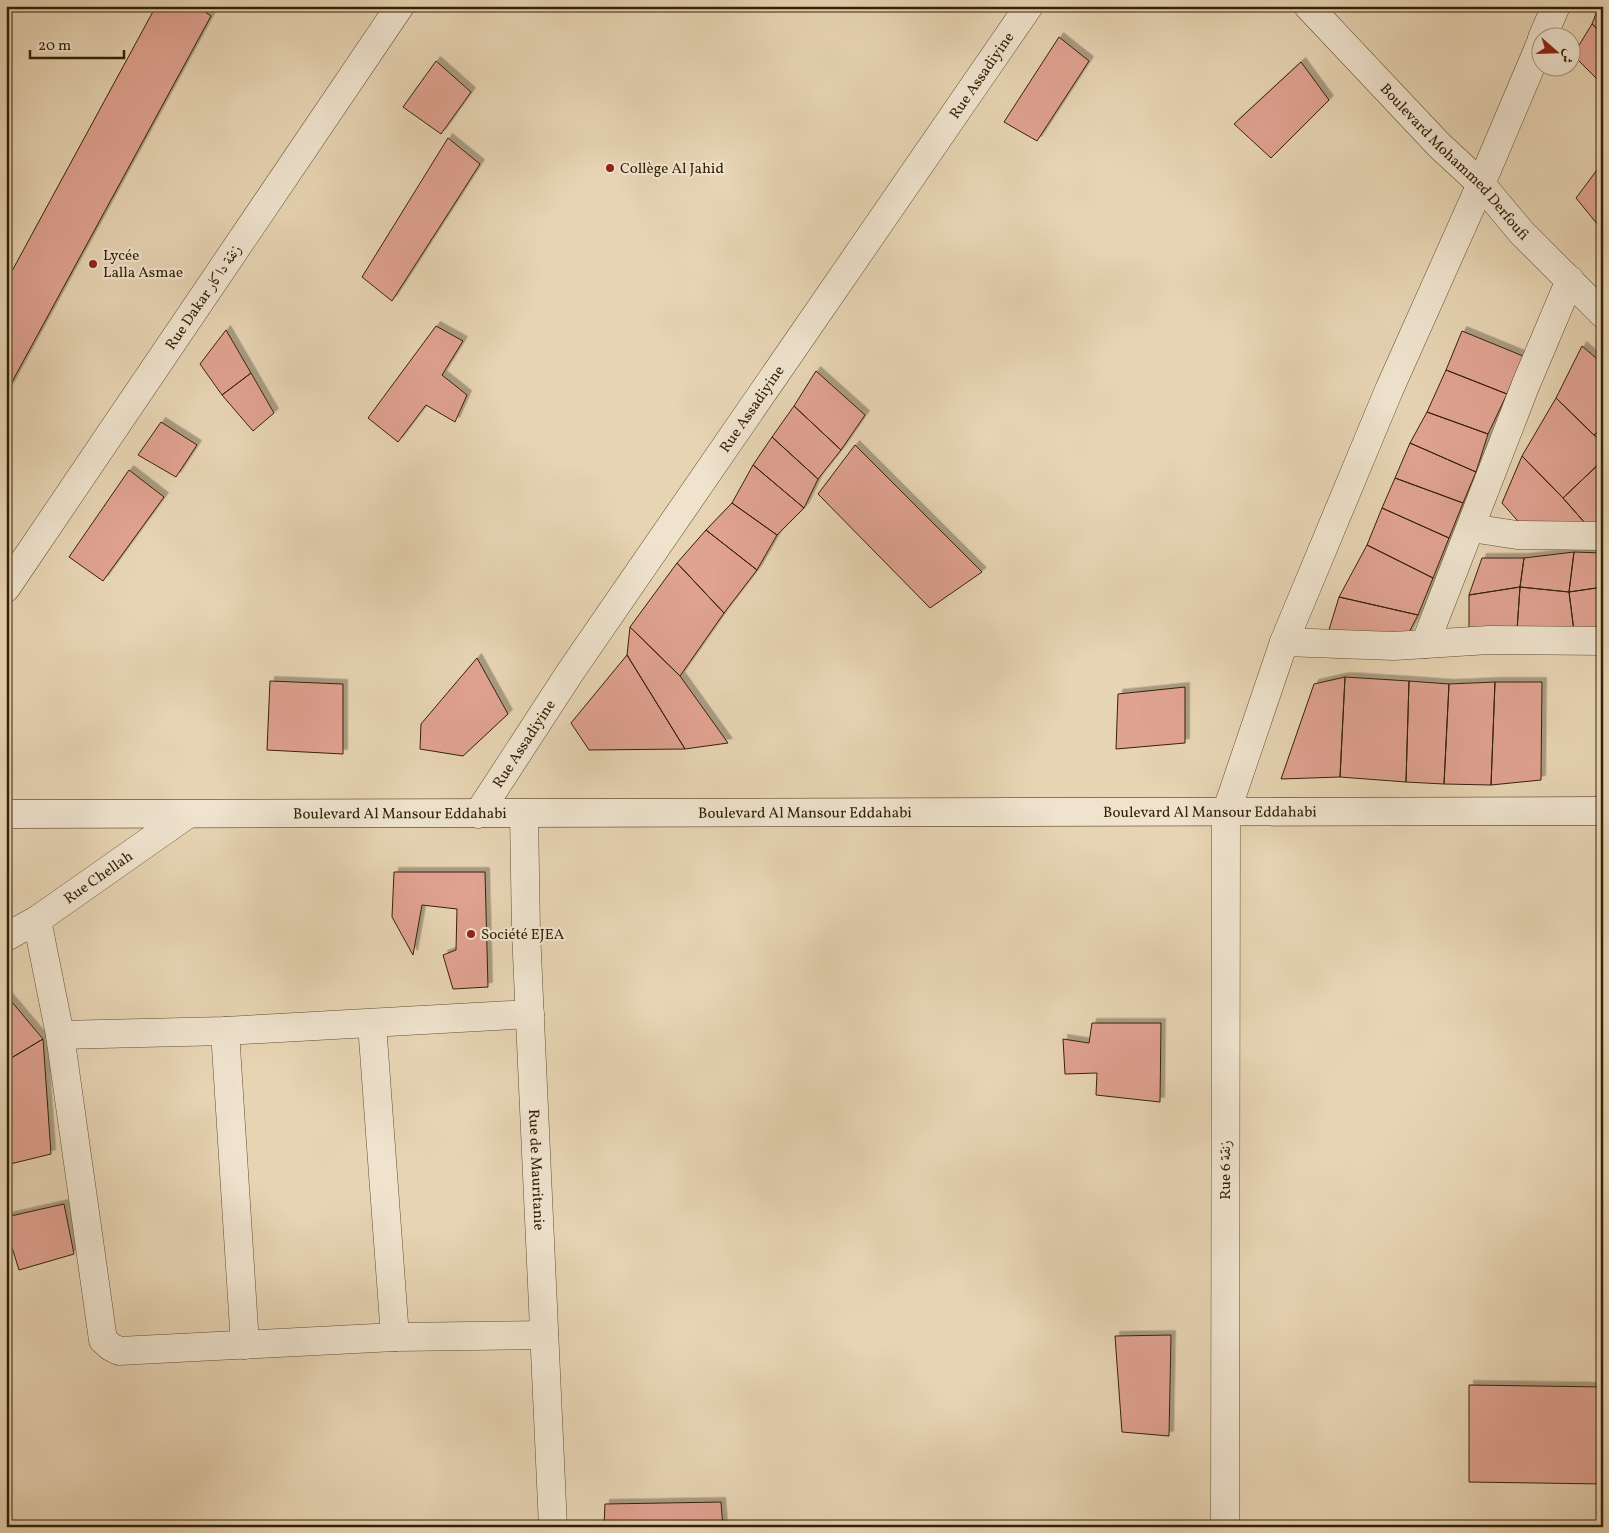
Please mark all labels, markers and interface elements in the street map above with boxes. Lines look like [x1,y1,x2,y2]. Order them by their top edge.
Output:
scale bar [30,28,124,60]
street label: Rue Assadiyine [945,28,1020,124]
north arrow [1532,28,1582,78]
text: 20 m [38,36,71,57]
text: ش [1555,46,1578,66]
street label: Boulevard Mohammed Derfoufi [1374,80,1533,246]
place label: Collège Al Jahid [620,159,724,180]
marker: Collège Al Jahid [604,162,616,174]
street label: Rue Dakar زنقة داكار [161,241,247,355]
place label: Lycée Lalla Asmae [103,246,183,284]
marker: Lycée Lalla Asmae [87,258,99,270]
street label: Rue Assadiyine [715,362,790,457]
street label: Rue Assadiyine [489,696,562,793]
street label: Boulevard Al Mansour Eddahabi [698,803,912,825]
street label: Boulevard Al Mansour Eddahabi [1103,803,1317,824]
street label: Boulevard Al Mansour Eddahabi [293,804,507,825]
street label: Rue Chellah [60,847,138,910]
place label: Société EJEA [481,925,565,946]
marker: Société EJEA [465,928,477,940]
street label: Rue de Mauritanie [522,1109,549,1231]
street label: Rue 6 زنقة [1216,1140,1237,1200]

